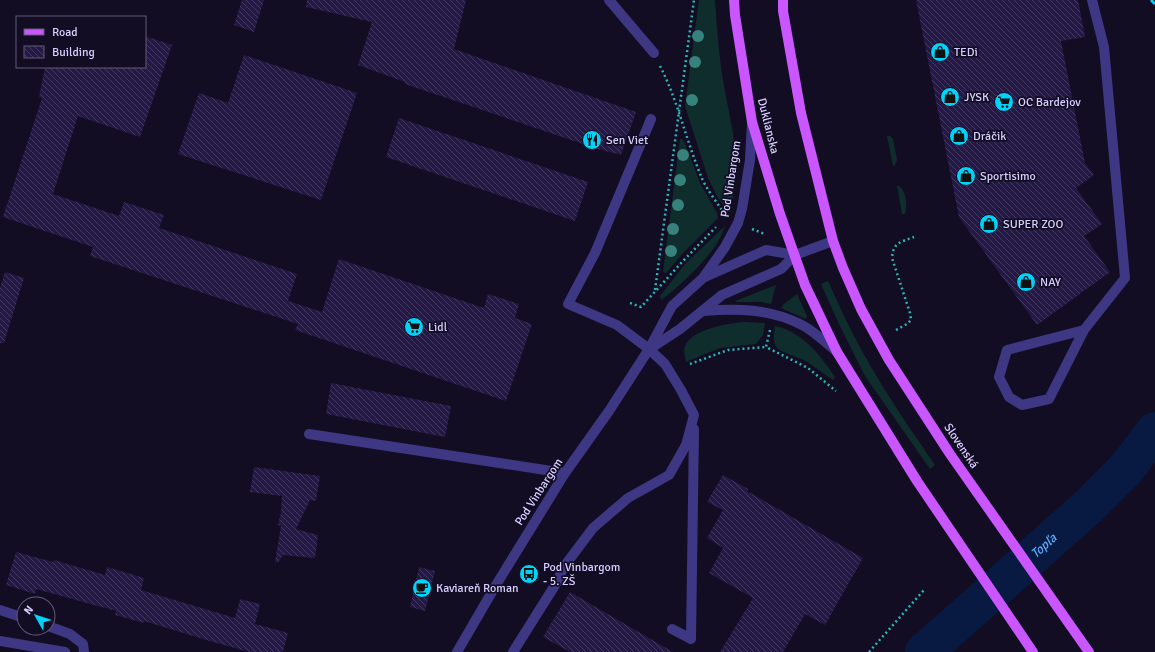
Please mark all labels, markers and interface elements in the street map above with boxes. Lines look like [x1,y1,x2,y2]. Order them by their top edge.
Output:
legend [16,16,146,68]
text: Road [52,25,78,40]
shop icon: TEDi [929,41,951,63]
text: Building [52,45,95,60]
place label: TEDi [954,45,978,60]
shop icon: JYSK [939,86,961,108]
place label: JYSK [964,90,989,105]
supermarket icon: OC Bardejov [993,91,1015,113]
place label: OC Bardejov [1018,95,1081,110]
street label: Duklianska [754,97,782,155]
shop icon: Dráčik [948,125,970,147]
restaurant icon: Sen Viet [581,129,603,151]
place label: Dráčik [973,129,1006,144]
place label: Sen Viet [606,133,648,148]
street label: Pod Vinbargom [718,140,744,218]
shop icon: Sportisimo [955,165,977,187]
place label: Sportisimo [980,169,1036,184]
shop icon: SUPER ZOO [978,213,1000,235]
place label: SUPER ZOO [1003,217,1064,232]
shop icon: NAY [1015,271,1037,293]
place label: NAY [1040,275,1061,290]
supermarket icon: Lidl [403,316,425,338]
place label: Lidl [428,320,448,335]
street label: Slovenská [940,420,982,472]
street label: Pod Vinbargom [512,456,566,528]
water label: Topľa [1028,530,1060,562]
place label: Pod Vinbargom - 5. ZŠ [543,560,620,589]
bus stop icon: Pod Vinbargom - 5. ZŠ [518,563,540,585]
cafe icon: Kaviareň Roman [411,577,433,599]
place label: Kaviareň Roman [436,581,519,596]
north arrow [16,596,56,636]
text: N [21,603,36,617]

